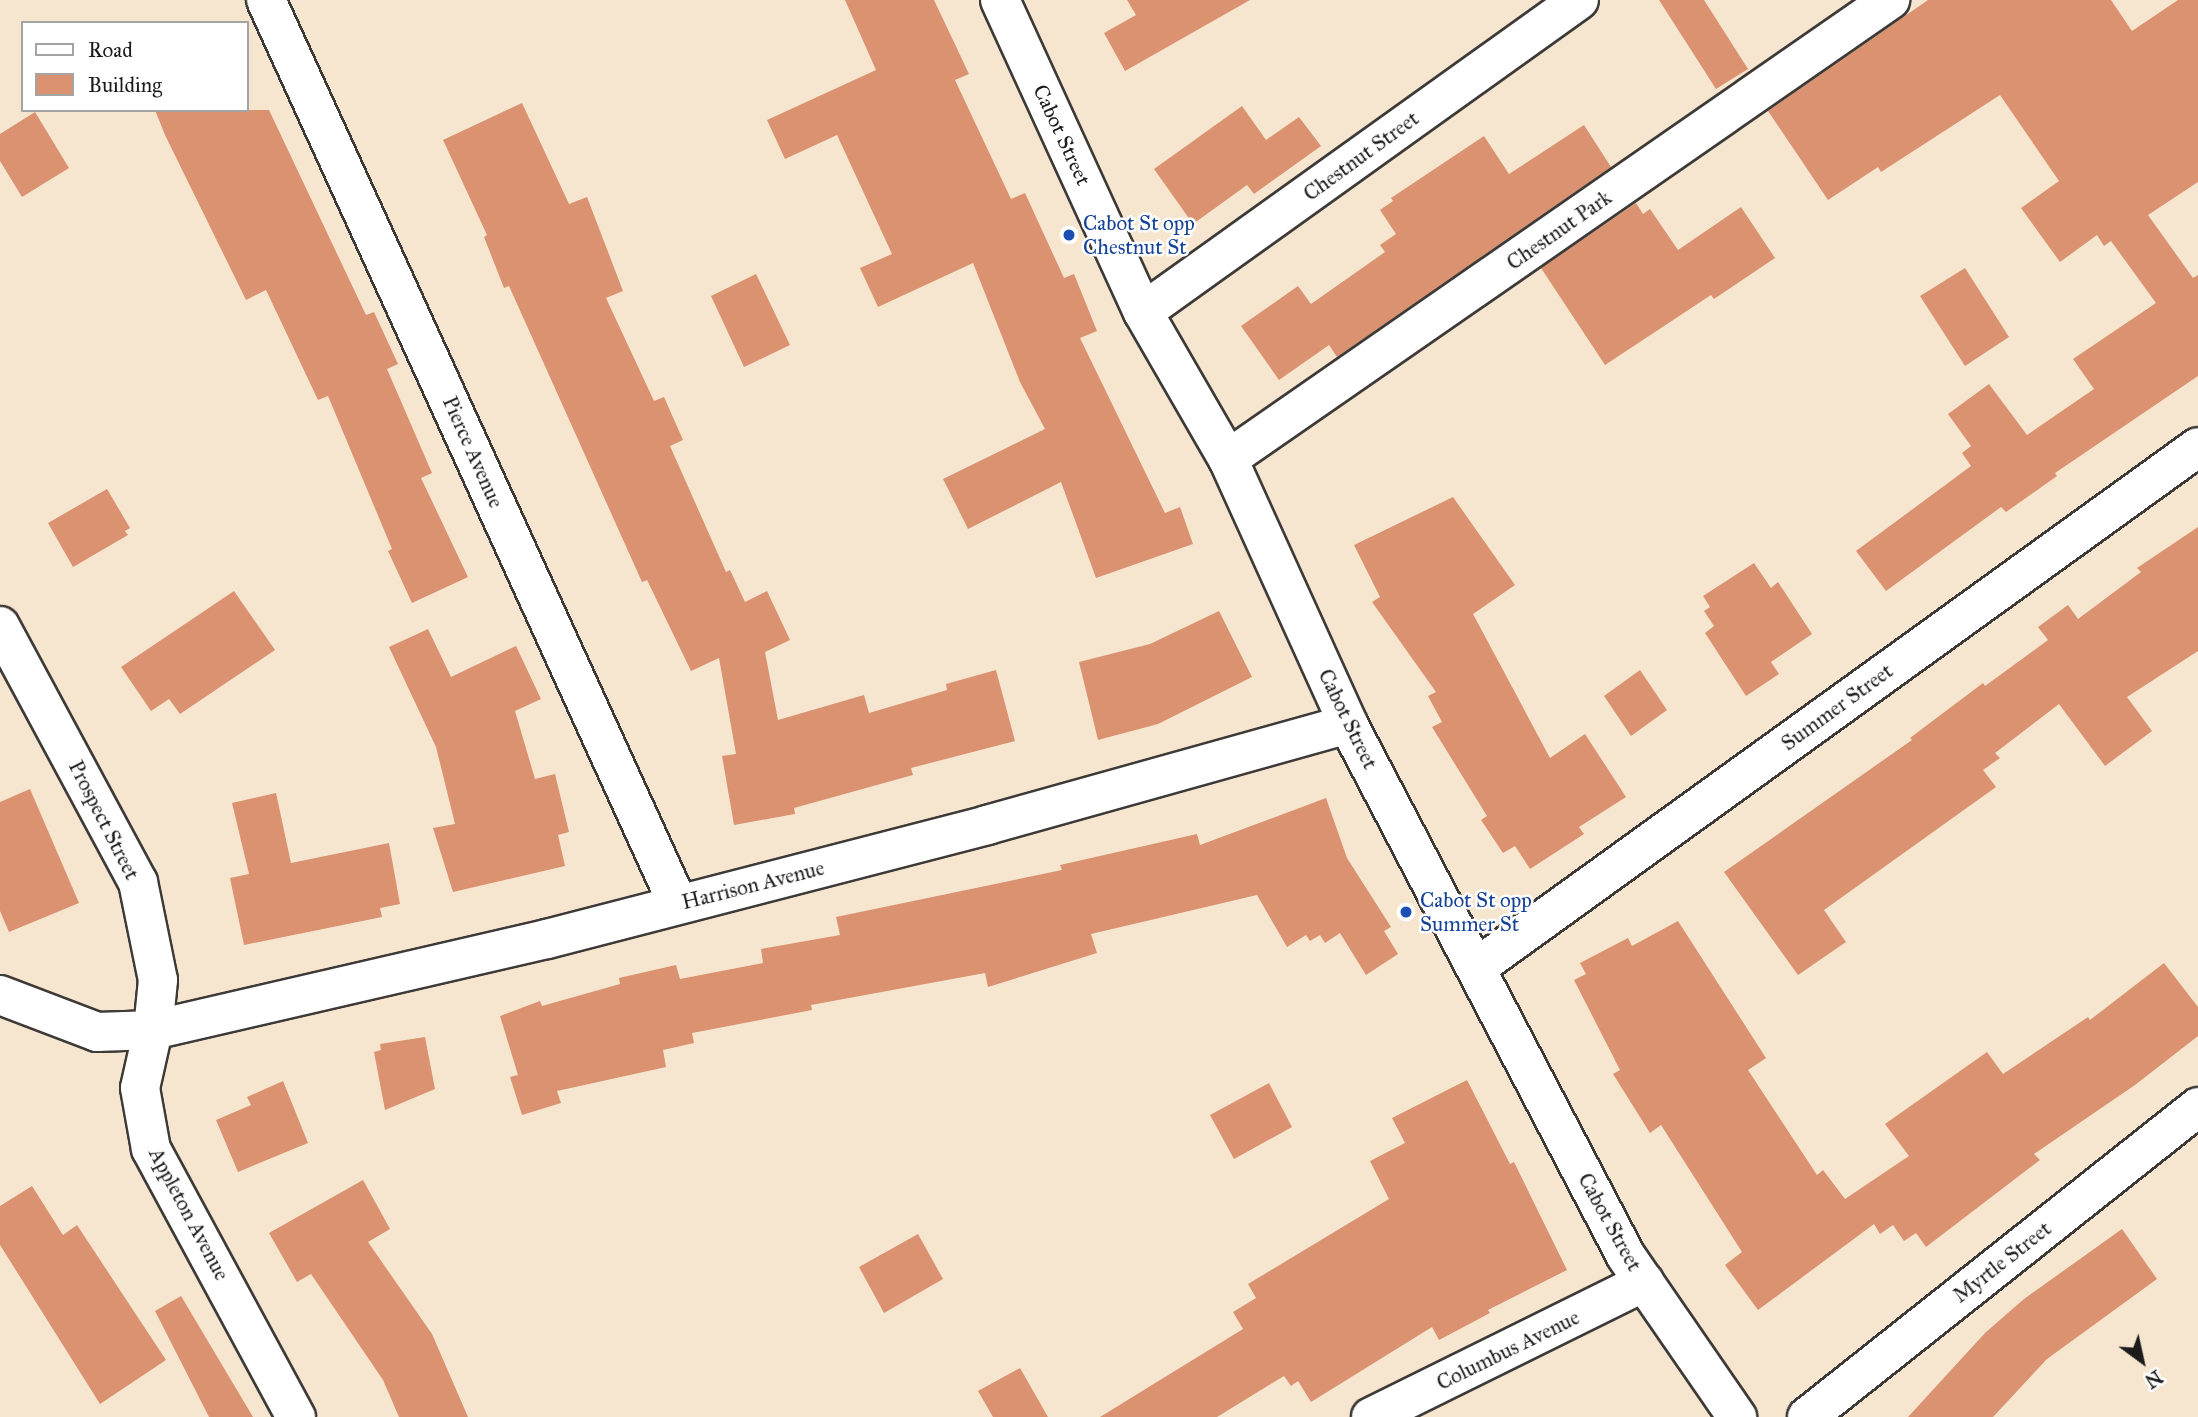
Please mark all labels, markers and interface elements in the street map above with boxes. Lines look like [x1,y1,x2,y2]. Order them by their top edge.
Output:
legend [21,21,248,112]
text: Road [88,37,133,63]
text: Building [88,72,162,98]
street label: Cabot Street [1028,81,1096,189]
street label: Chestnut Street [1298,106,1424,206]
street label: Chestnut Park [1502,185,1616,275]
place label: Cabot St opp Chestnut St [1083,210,1195,260]
marker: Cabot St opp Chestnut St [1061,227,1077,243]
street label: Pierce Avenue [437,392,509,512]
street label: Summer Street [1776,658,1898,756]
street label: Cabot Street [1313,665,1383,773]
street label: Prospect Street [63,756,145,884]
street label: Harrison Avenue [679,855,827,915]
place label: Cabot St opp Summer St [1420,887,1532,937]
marker: Cabot St opp Summer St [1398,904,1414,920]
street label: Appleton Avenue [143,1143,235,1285]
street label: Cabot Street [1573,1169,1647,1275]
street label: Myrtle Street [1948,1216,2056,1308]
street label: Columbus Avenue [1432,1305,1584,1395]
north arrow [2107,1326,2177,1396]
text: N [2141,1365,2167,1393]

